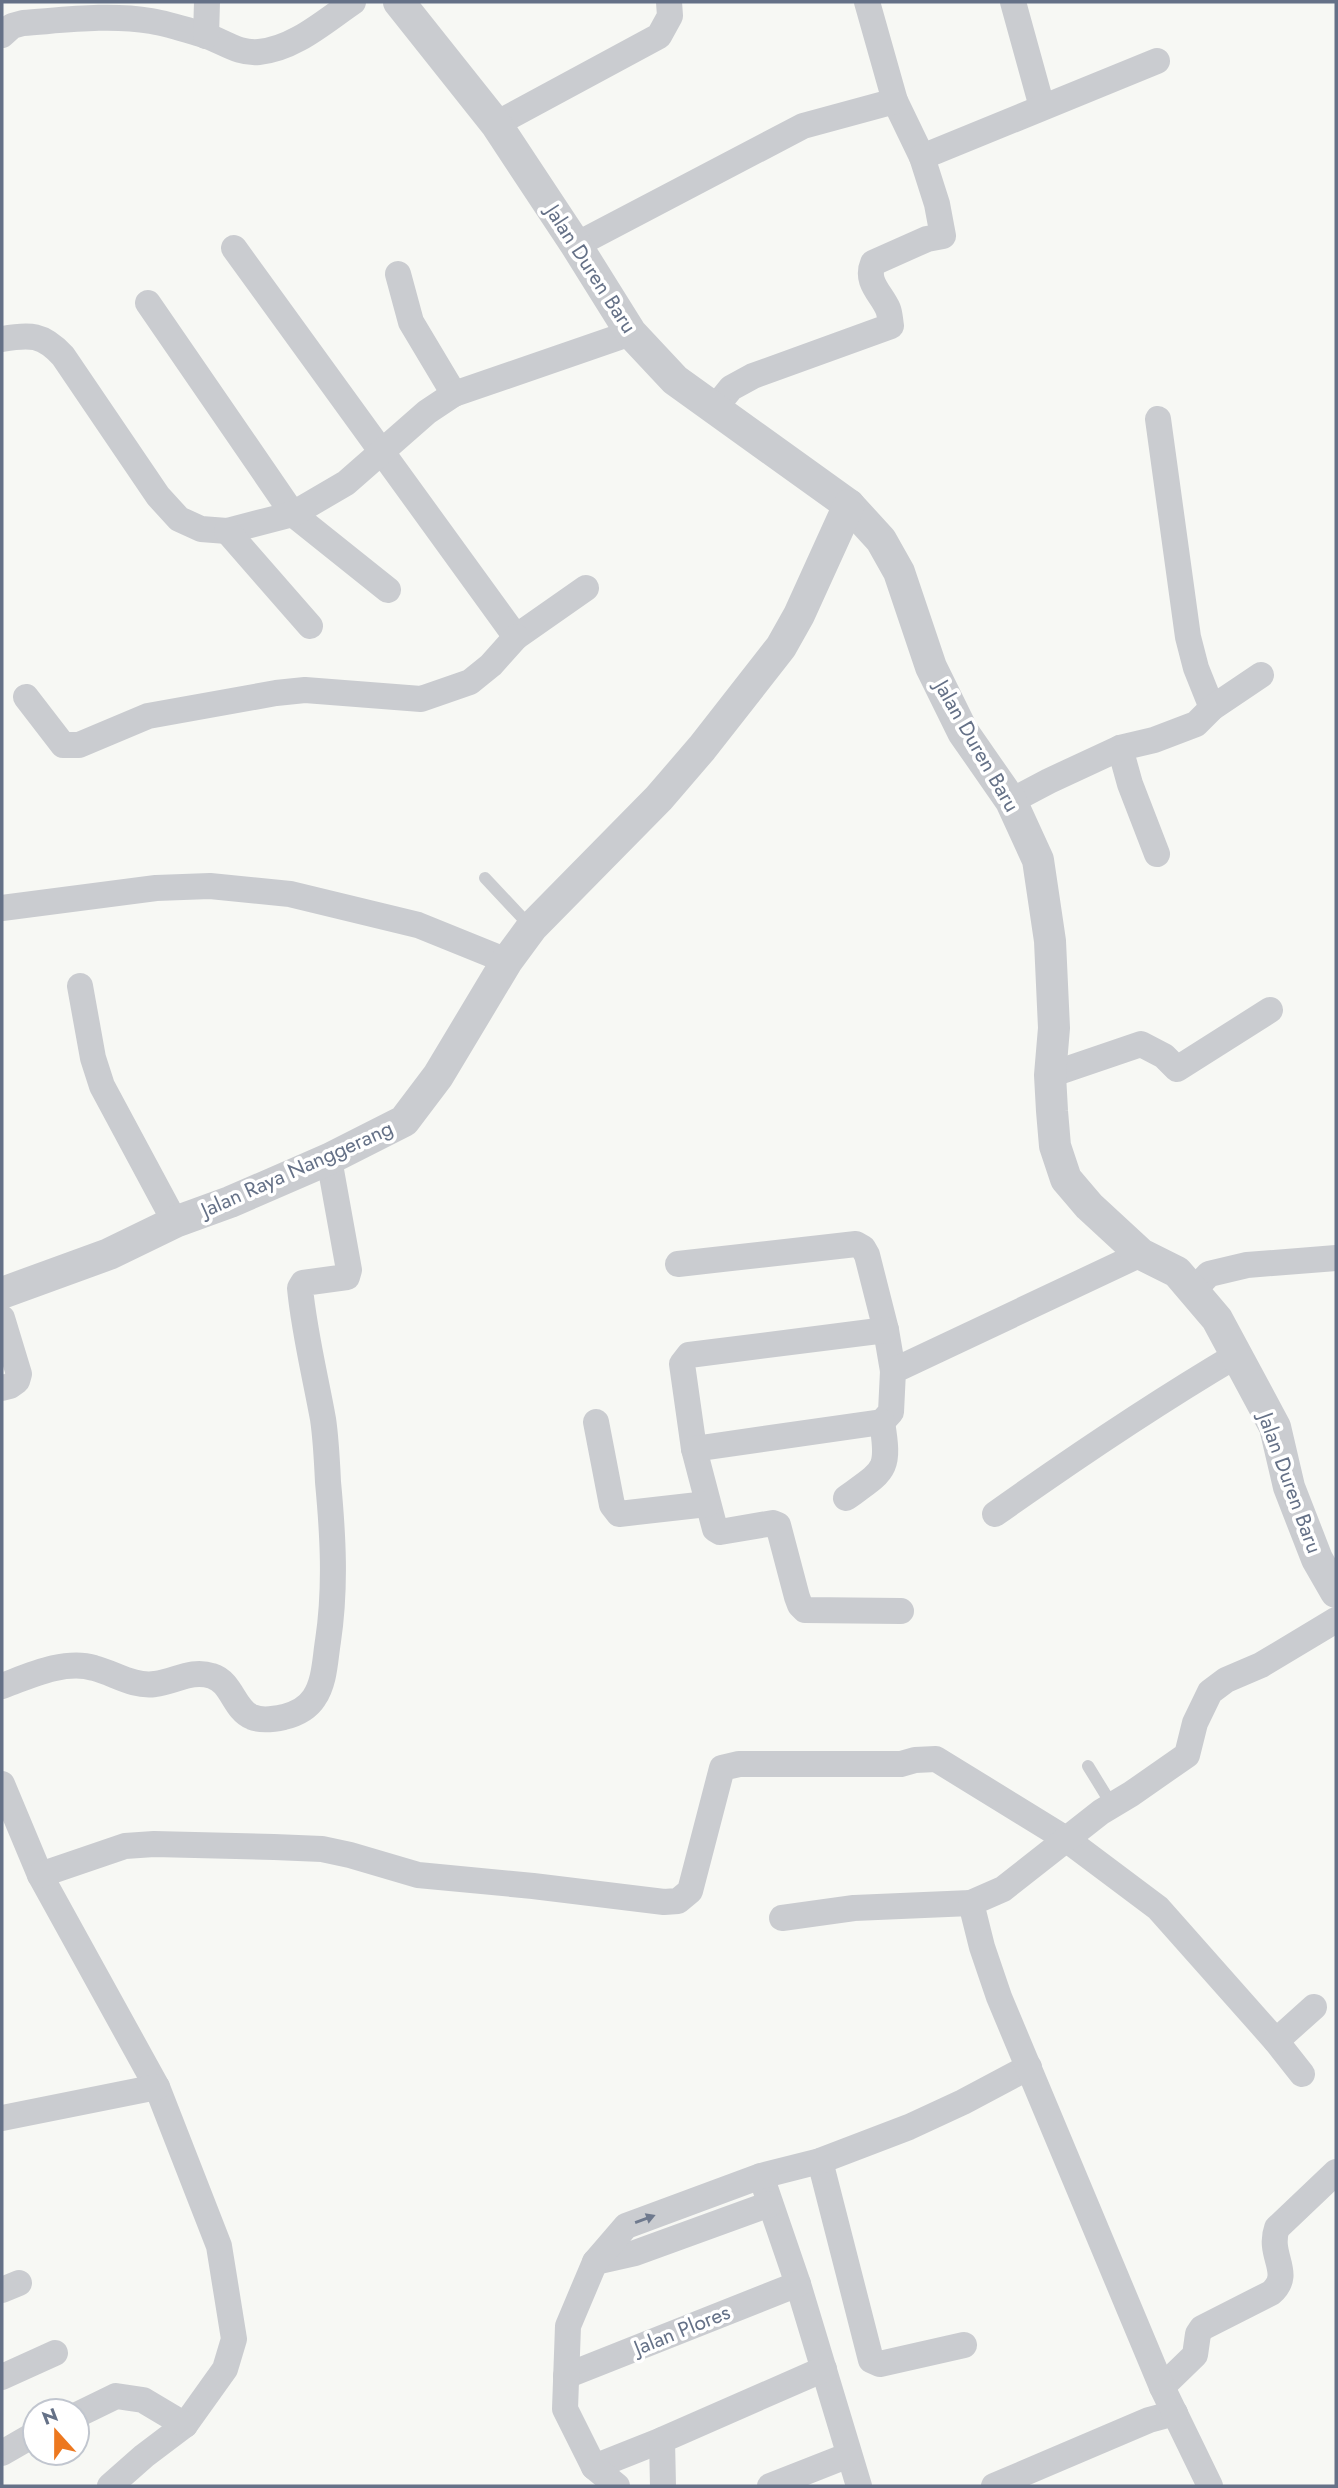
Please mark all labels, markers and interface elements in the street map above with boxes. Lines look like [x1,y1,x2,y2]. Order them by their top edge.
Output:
street label: Jalan Duren Baru [537,196,644,339]
street label: Jalan Duren Baru [926,672,1027,817]
street label: Jalan Raya Nanggerang [193,1113,398,1226]
street label: Jalan Duren Baru [1250,1406,1329,1558]
one-way arrow [634,2213,655,2224]
street label: Jalan Plores [627,2297,735,2364]
north arrow [21,2397,91,2467]
text: N [38,2401,62,2432]

